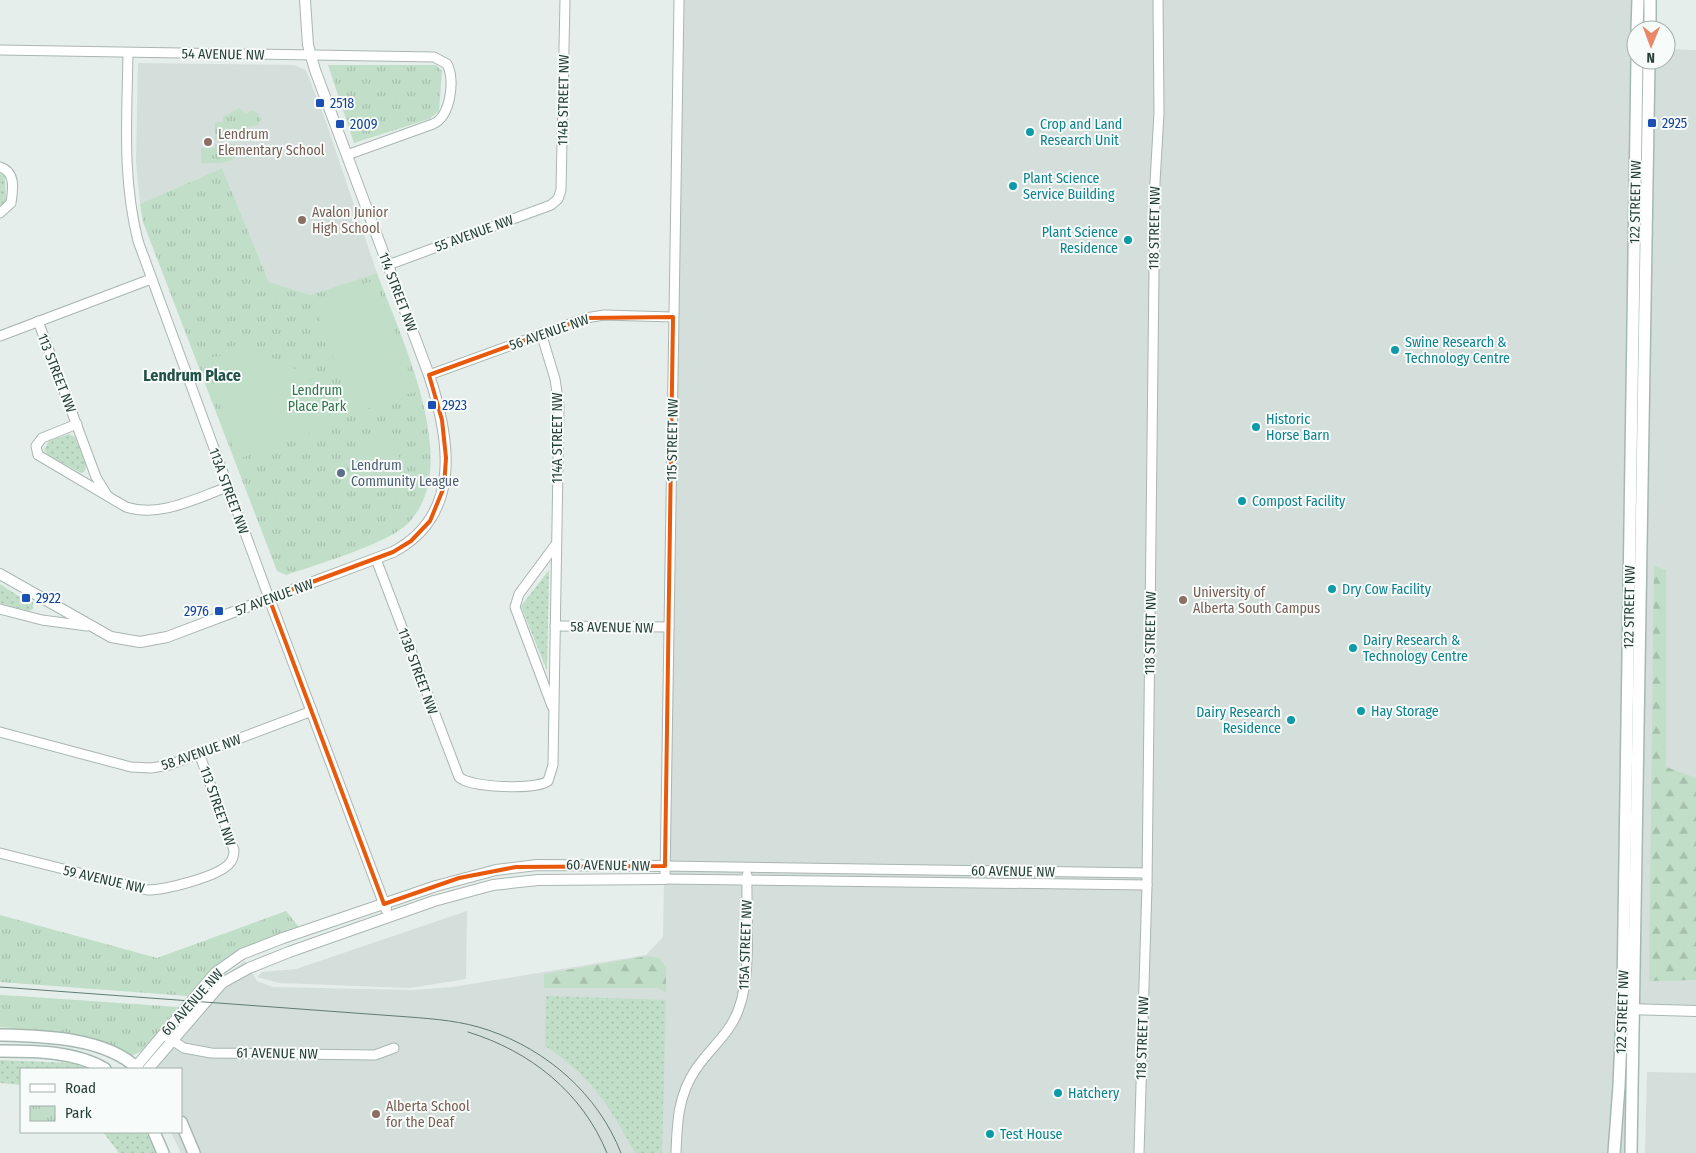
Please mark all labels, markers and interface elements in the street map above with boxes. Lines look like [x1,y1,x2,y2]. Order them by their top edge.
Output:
north arrow [1626,20,1676,70]
street label: 54 AVENUE NW [181,45,265,64]
text: N [1646,49,1655,66]
street label: 114B STREET NW [554,54,573,146]
place label: 2518 [330,95,354,112]
marker: 2518 [314,97,326,109]
place label: 2925 [1662,115,1687,132]
place label: 2009 [350,116,378,133]
place label: Crop and Land Research Unit [1040,116,1122,149]
marker: 2925 [1646,117,1658,129]
marker: 2009 [334,118,346,130]
place label: Lendrum Elementary School [218,126,325,159]
marker: Crop and Land Research Unit [1024,126,1036,138]
marker: Lendrum Elementary School [202,136,214,148]
street label: 122 STREET NW [1626,159,1645,244]
place label: Plant Science Service Building [1023,170,1115,203]
marker: Plant Science Service Building [1007,180,1019,192]
street label: 118 STREET NW [1145,186,1164,270]
place label: Avalon Junior High School [312,204,388,237]
street label: 55 AVENUE NW [432,211,516,256]
marker: Avalon Junior High School [296,214,308,226]
place label: Plant Science Residence [1042,224,1118,257]
marker: Plant Science Residence [1122,234,1134,246]
street label: 114 STREET NW [375,250,421,335]
street label: 56 AVENUE NW [507,311,592,354]
street label: 113 STREET NW [34,331,80,415]
place label: Swine Research & Technology Centre [1405,334,1510,367]
marker: Swine Research & Technology Centre [1389,344,1401,356]
district label: Lendrum Place [143,366,241,385]
park label: Lendrum Place Park [288,382,347,415]
street label: 114A STREET NW [549,392,566,483]
place label: 2923 [442,397,467,414]
street label: 115 STREET NW [663,398,682,482]
marker: 2923 [426,399,438,411]
place label: Historic Horse Barn [1266,411,1330,444]
marker: Historic Horse Barn [1250,421,1262,433]
street label: 113A STREET NW [205,446,252,537]
place label: Lendrum Community League [351,457,459,490]
marker: Lendrum Community League [335,467,347,479]
place label: Compost Facility [1252,493,1346,510]
marker: Compost Facility [1236,495,1248,507]
street label: 122 STREET NW [1620,564,1639,649]
street label: 57 AVENUE NW [233,575,316,619]
place label: Dry Cow Facility [1342,581,1432,598]
marker: Dry Cow Facility [1326,583,1338,595]
place label: University of Alberta South Campus [1193,584,1320,617]
place label: 2922 [36,590,61,607]
street label: 118 STREET NW [1141,591,1160,675]
marker: 2922 [20,592,32,604]
marker: University of Alberta South Campus [1177,594,1189,606]
place label: 2976 [184,603,209,620]
marker: 2976 [213,605,225,617]
street label: 58 AVENUE NW [570,618,654,637]
street label: 113B STREET NW [394,626,441,717]
place label: Dairy Research & Technology Centre [1363,632,1468,665]
marker: Dairy Research & Technology Centre [1347,642,1359,654]
place label: Hay Storage [1371,703,1439,720]
place label: Dairy Research Residence [1196,704,1281,737]
marker: Hay Storage [1355,705,1367,717]
marker: Dairy Research Residence [1285,714,1297,726]
street label: 58 AVENUE NW [159,731,244,774]
street label: 113 STREET NW [196,764,239,849]
street label: 60 AVENUE NW [566,856,651,875]
street label: 59 AVENUE NW [62,862,147,897]
street label: 60 AVENUE NW [971,862,1056,881]
street label: 115A STREET NW [735,899,756,991]
street label: 60 AVENUE NW [158,965,227,1039]
street label: 122 STREET NW [1613,969,1632,1054]
street label: 118 STREET NW [1133,995,1152,1080]
street label: 61 AVENUE NW [236,1044,318,1063]
legend [20,1068,182,1133]
text: Road [65,1079,96,1097]
place label: Hatchery [1068,1085,1120,1102]
marker: Hatchery [1052,1087,1064,1099]
place label: Alberta School for the Deaf [386,1098,470,1131]
text: Park [65,1104,92,1122]
marker: Alberta School for the Deaf [370,1108,382,1120]
place label: Test House [1000,1126,1063,1143]
marker: Test House [984,1128,996,1140]

